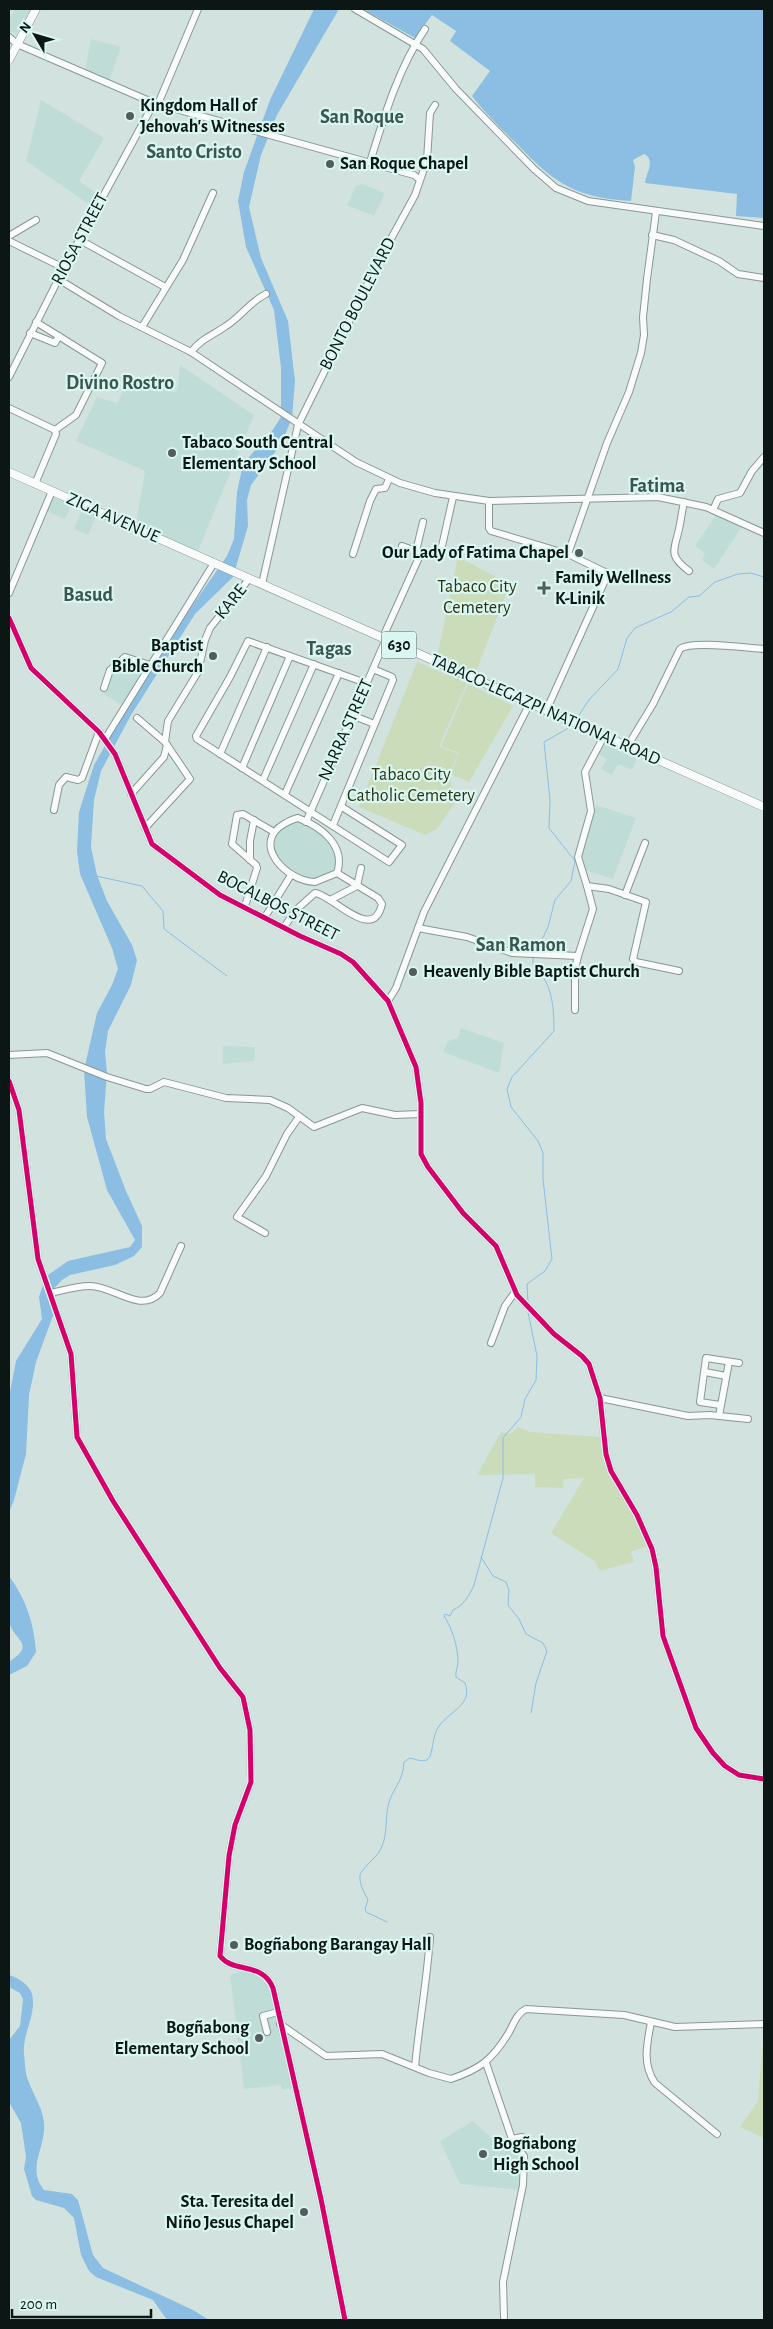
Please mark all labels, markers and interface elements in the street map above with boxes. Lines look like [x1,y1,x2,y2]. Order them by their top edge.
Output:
north arrow [10,10,60,60]
text: N [17,19,34,36]
place label: Kingdom Hall of Jehovah's Witnesses [140,97,285,136]
district label: San Roque [320,107,404,127]
marker: Kingdom Hall of Jehovah's Witnesses [124,110,136,122]
district label: Santo Cristo [146,142,242,162]
place label: San Roque Chapel [340,155,468,173]
marker: San Roque Chapel [324,158,336,170]
street label: RIOSA STREET [48,190,112,288]
street label: BONTO BOULEVARD [317,235,399,373]
district label: Divino Rostro [66,373,174,393]
place label: Tabaco South Central Elementary School [182,434,333,473]
marker: Tabaco South Central Elementary School [166,447,178,459]
district label: Fatima [629,476,685,496]
street label: ZIGA AVENUE [64,490,162,547]
place label: Our Lady of Fatima Chapel [382,544,569,562]
marker: Our Lady of Fatima Chapel [573,547,585,559]
place label: Family Wellness K-Linik [555,569,671,608]
park label: Tabaco City Cemetery [437,578,517,617]
street label: KARE [212,581,250,623]
marker: Family Wellness K-Linik [537,581,551,595]
district label: Basud [63,585,113,605]
road number: 630 [382,632,416,658]
place label: Baptist Bible Church [112,637,203,676]
district label: Tagas [306,639,352,659]
marker: Baptist Bible Church [207,650,219,662]
street label: TABACO-LEGAZPI NATIONAL ROAD [427,651,663,769]
street label: NARRA STREET [316,676,377,784]
park label: Tabaco City Catholic Cemetery [347,766,475,805]
street label: BOCALBOS STREET [214,868,342,945]
district label: San Ramon [476,935,566,955]
place label: Heavenly Bible Baptist Church [423,963,640,981]
marker: Heavenly Bible Baptist Church [407,966,419,978]
place label: Bogñabong Barangay Hall [244,1936,431,1954]
marker: Bogñabong Barangay Hall [228,1939,240,1951]
place label: Bogñabong Elementary School [114,2019,250,2058]
marker: Bogñabong Elementary School [253,2032,265,2044]
place label: Bogñabong High School [493,2135,579,2174]
marker: Bogñabong High School [477,2148,489,2160]
place label: Sta. Teresita del Niño Jesus Chapel [165,2193,294,2232]
marker: Sta. Teresita del Niño Jesus Chapel [298,2206,310,2218]
scale bar [12,2286,151,2318]
text: 200 m [20,2297,57,2312]

